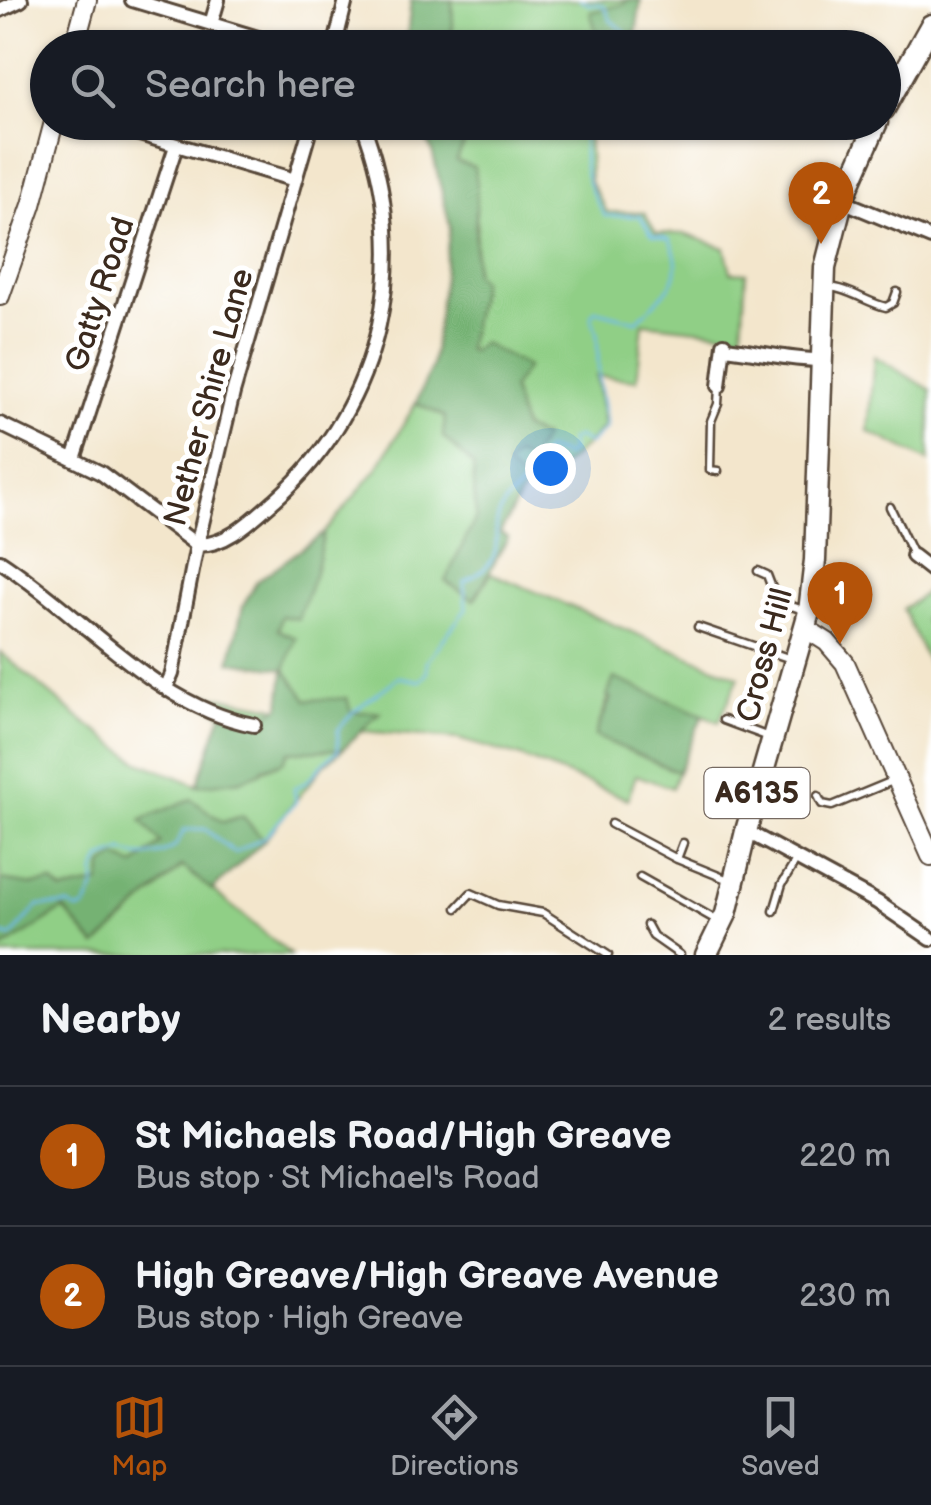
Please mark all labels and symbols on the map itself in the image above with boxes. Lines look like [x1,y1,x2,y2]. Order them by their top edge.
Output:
pin: 2 [788,162,854,244]
street label: Gatty Road [57,212,144,377]
street label: Nether Shire Lane [156,264,263,530]
your location [525,443,576,494]
pin: 1 [808,562,872,644]
street label: Cross Hill [729,584,802,727]
road number: A6135 [704,768,810,818]

